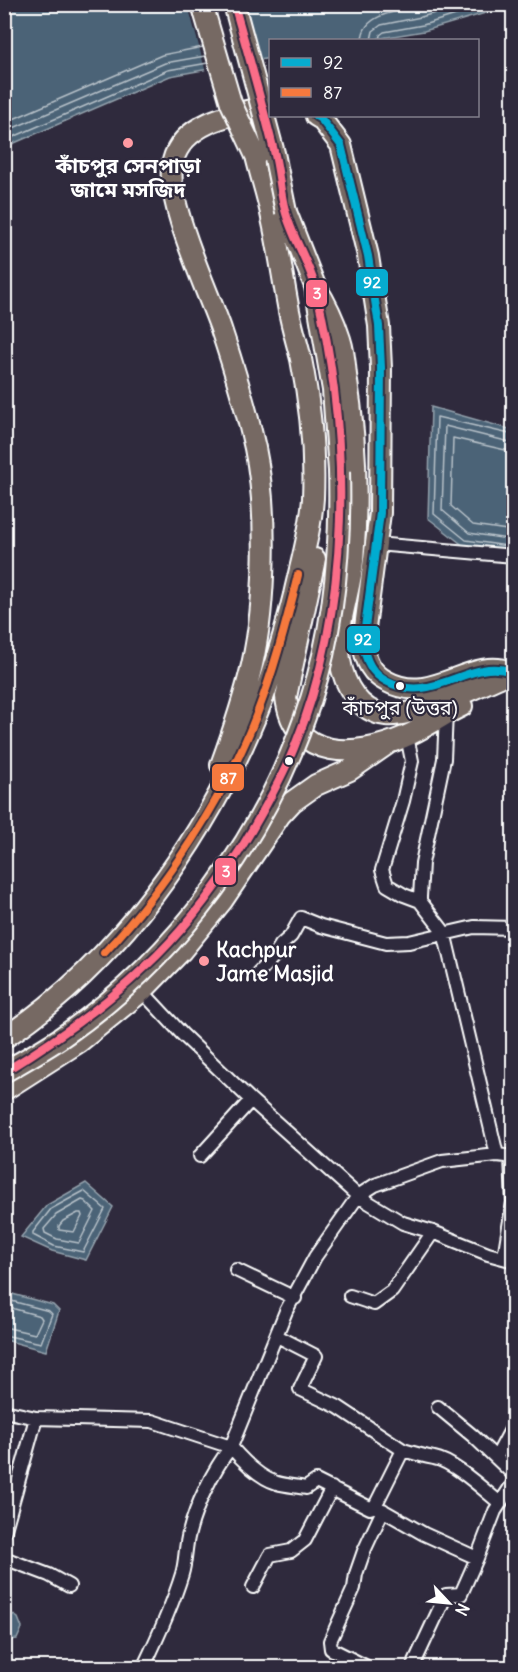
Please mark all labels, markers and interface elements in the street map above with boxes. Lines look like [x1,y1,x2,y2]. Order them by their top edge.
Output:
legend [269,39,479,117]
text: 92 [323,51,343,74]
text: 87 [323,81,342,104]
marker: কাঁচপুর সেনপাড়া জামে মসজিদ [121,136,135,150]
place label: কাঁচপুর সেনপাড়া জামে মসজিদ [54,152,202,203]
line badge: 92 [355,268,389,297]
text: 92 [363,272,381,292]
line badge: 3 [305,279,328,308]
text: 3 [312,283,322,303]
line badge: 92 [346,625,381,654]
text: 92 [354,629,372,649]
marker: কাঁচপুর (উত্তর) [394,680,406,692]
place label: কাঁচপুর (উত্তর) [341,695,458,720]
unlabelled marker [283,755,295,767]
line badge: 87 [211,763,245,792]
text: 87 [219,768,237,788]
line badge: 3 [214,857,237,886]
text: 3 [221,861,231,881]
place label: Kachpur Jame Masjid [216,936,334,987]
marker: Kachpur Jame Masjid [197,954,211,968]
north arrow [419,1573,479,1633]
text: N [451,1600,474,1619]

